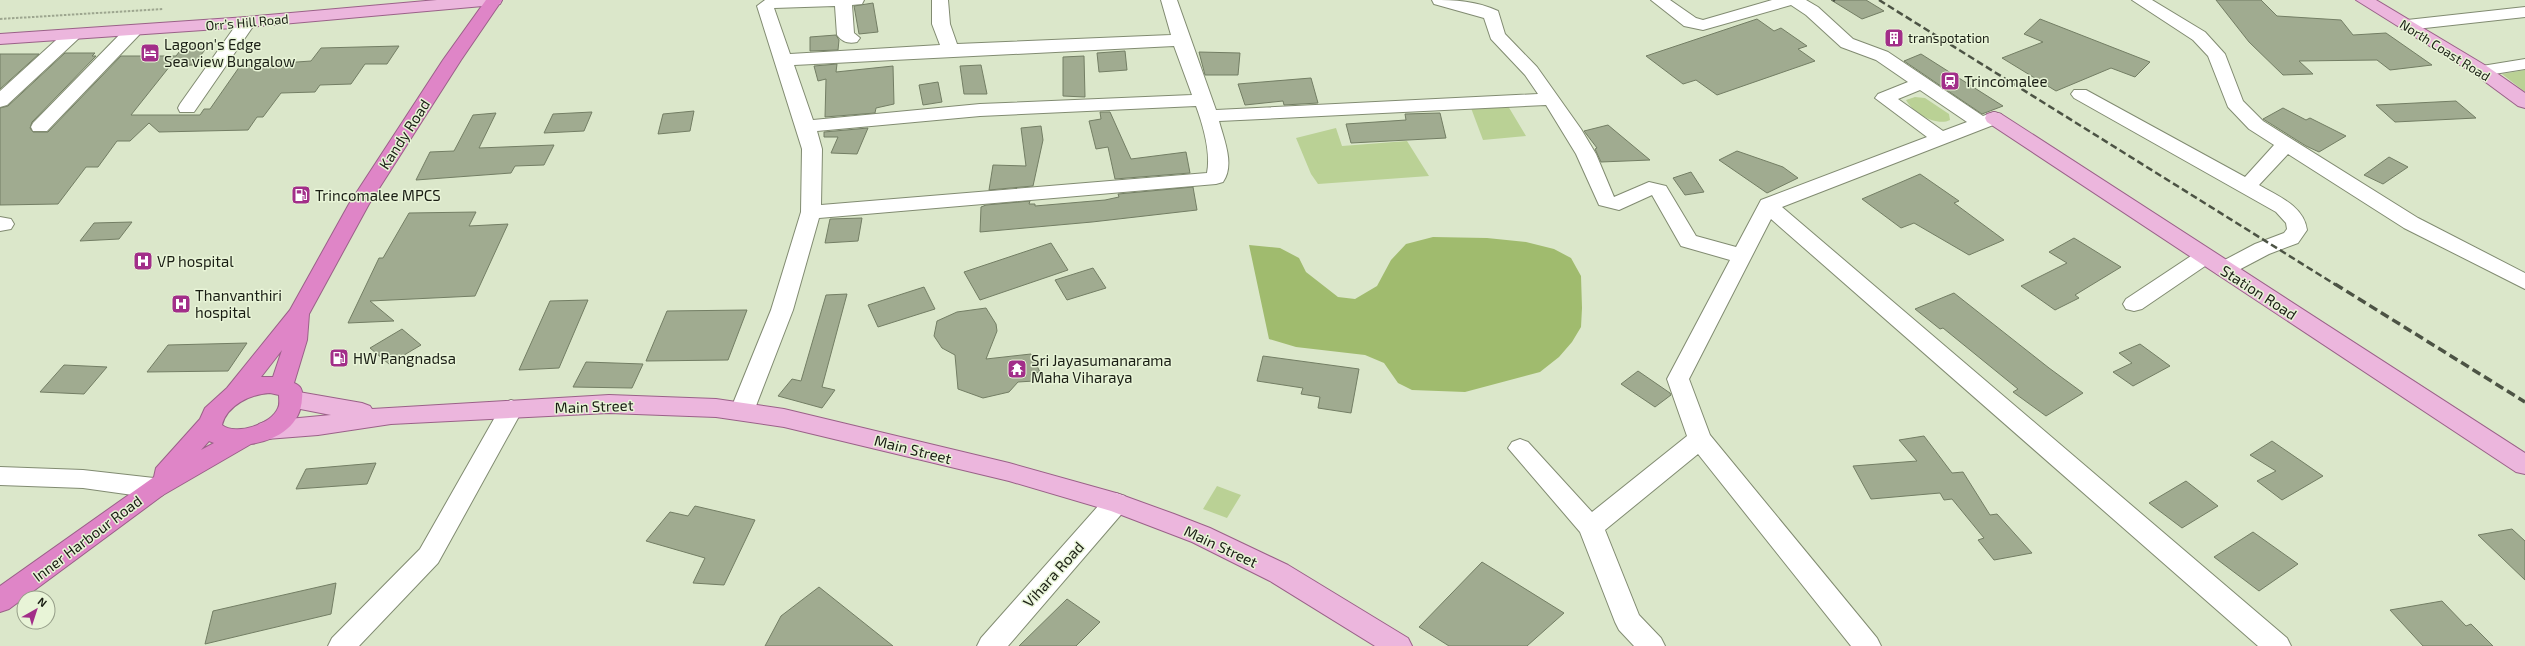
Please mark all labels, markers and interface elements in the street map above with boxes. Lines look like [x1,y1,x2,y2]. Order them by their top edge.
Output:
street label: Orr’s Hill Road [205,10,289,34]
street label: North Coast Road [2397,16,2493,84]
building icon: transpotation [1883,27,1905,49]
place label: transpotation [1908,30,1990,46]
place label: Lagoon's Edge Sea view Bungalow [164,35,295,70]
hotel icon: Lagoon's Edge Sea view Bungalow [139,42,161,64]
station icon: Trincomalee [1939,70,1961,92]
place label: Trincomalee [1964,72,2047,90]
street label: Kandy Road [375,96,433,172]
fuel station icon: Trincomalee MPCS [290,184,312,206]
place label: Trincomalee MPCS [315,186,441,204]
hospital icon: VP hospital [132,250,154,272]
place label: VP hospital [157,252,234,270]
street label: Station Road [2218,261,2300,323]
place label: Thanvanthiri hospital [195,286,282,321]
hospital icon: Thanvanthiri hospital [170,293,192,315]
fuel station icon: HW Pangnadsa [328,347,350,369]
place label: HW Pangnadsa [353,349,456,367]
place label: Sri Jayasumanarama Maha Viharaya [1031,351,1172,386]
temple icon: Sri Jayasumanarama Maha Viharaya [1006,358,1028,380]
street label: Main Street [554,396,634,416]
street label: Main Street [873,431,954,467]
street label: Inner Harbour Road [29,491,145,585]
street label: Main Street [1181,521,1261,571]
street label: Vihara Road [1019,538,1087,610]
north arrow [16,590,56,630]
text: N [35,594,50,609]

